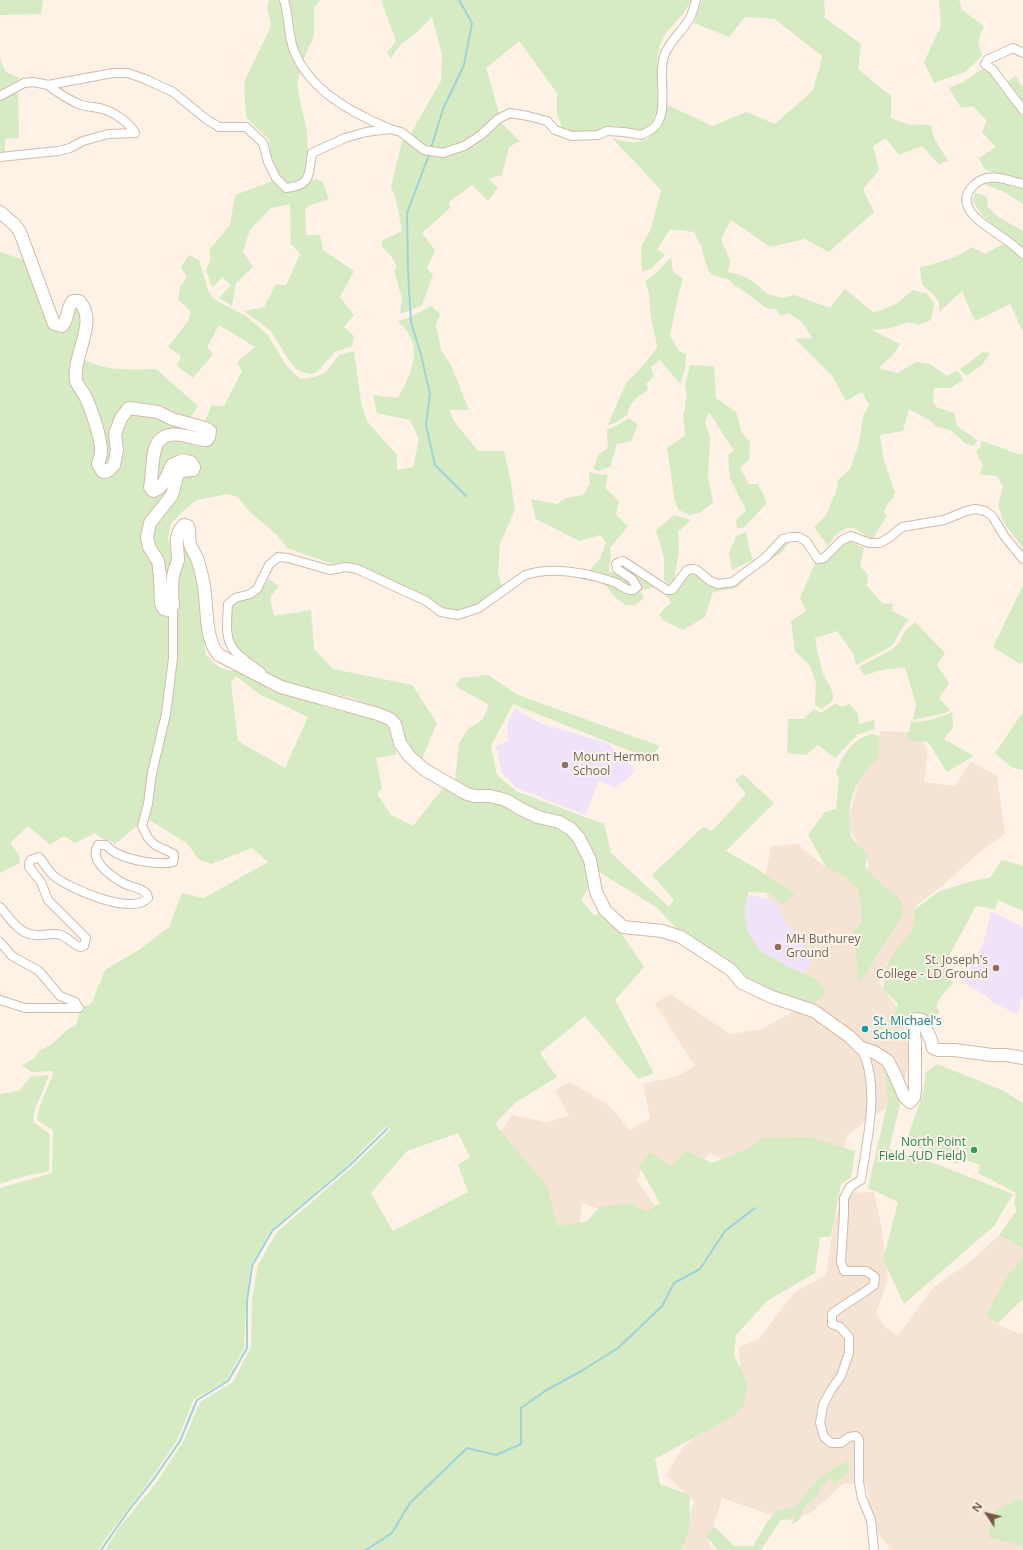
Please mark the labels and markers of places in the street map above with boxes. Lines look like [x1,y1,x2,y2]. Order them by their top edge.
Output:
place label: Mount Hermon School [573,751,659,779]
marker: Mount Hermon School [560,760,570,770]
place label: MH Buthurey Ground [786,933,861,961]
marker: MH Buthurey Ground [773,942,783,952]
place label: St. Joseph's College - LD Ground [876,954,988,982]
marker: St. Joseph's College - LD Ground [991,963,1001,973]
place label: St. Michael's School [873,1015,942,1043]
marker: St. Michael's School [860,1024,870,1034]
place label: North Point Field -(UD Field) [879,1136,966,1164]
marker: North Point Field -(UD Field) [969,1145,979,1155]

